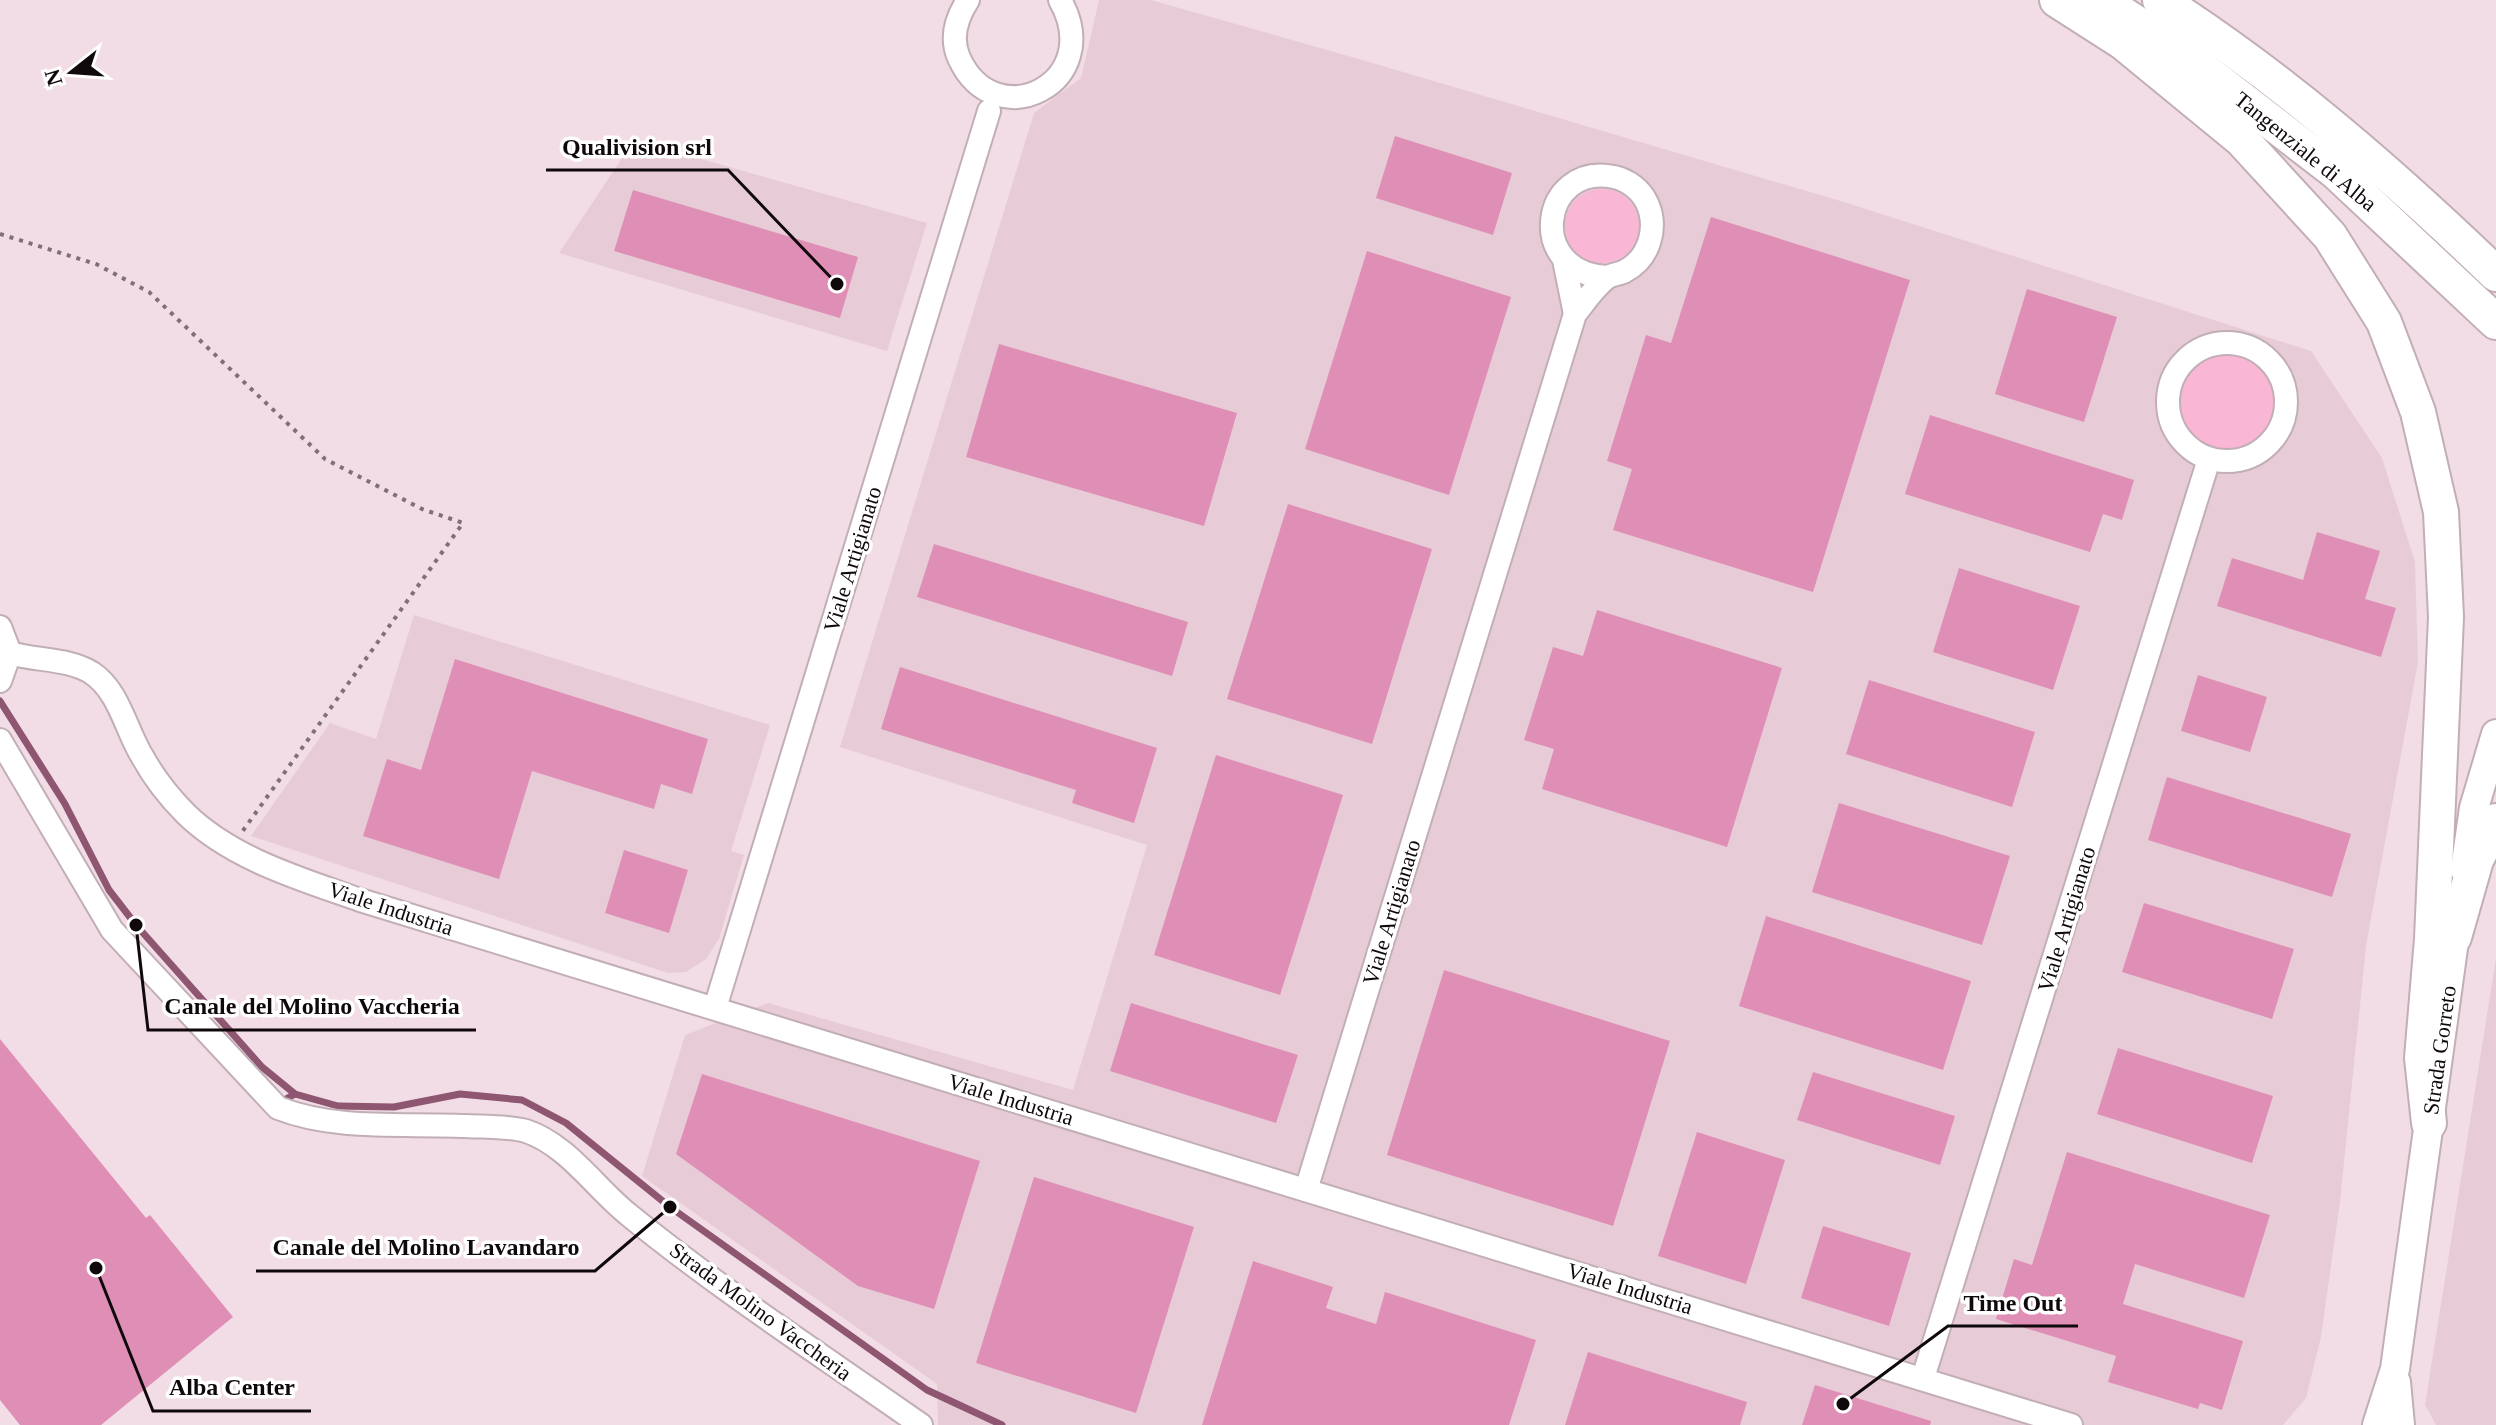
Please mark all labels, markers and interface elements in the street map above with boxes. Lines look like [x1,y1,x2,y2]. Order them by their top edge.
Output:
north arrow [32,32,112,112]
text: N [39,66,68,89]
street label: Tangenziale di Alba [2230,86,2382,217]
callout: Qualivision srl [546,122,728,170]
text: Qualivision srl [562,134,712,160]
street label: Viale Artigianato [818,483,886,635]
street label: Viale Artigianato [1357,836,1425,988]
street label: Viale Artigianato [2032,843,2100,995]
street label: Viale Industria [325,876,457,941]
callout: Canale del Molino Vaccheria [148,982,476,1030]
street label: Strada Gorreto [2418,984,2461,1116]
text: Canale del Molino Vaccheria [164,993,460,1019]
street label: Viale Industria [945,1069,1077,1131]
callout: Canale del Molino Lavandaro [256,1223,595,1271]
text: Canale del Molino Lavandaro [273,1234,579,1260]
street label: Strada Molino Vaccheria [665,1237,857,1386]
street label: Viale Industria [1564,1258,1696,1320]
callout: Time Out [1948,1278,2078,1326]
text: Time Out [1964,1290,2062,1316]
callout: Alba Center [153,1363,311,1411]
text: Alba Center [169,1374,295,1400]

